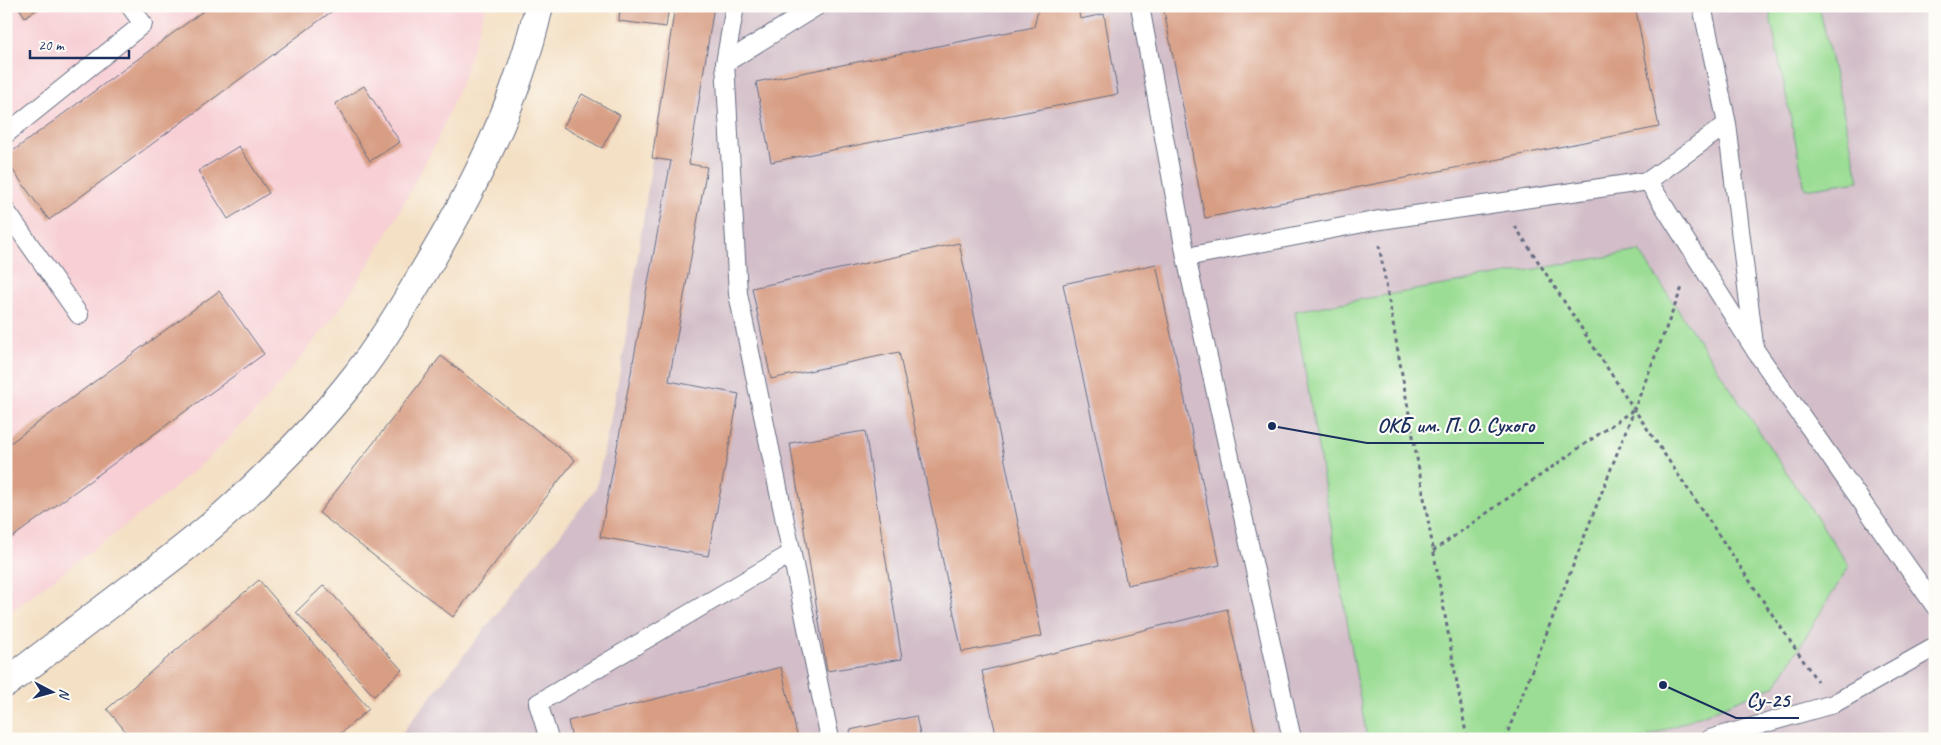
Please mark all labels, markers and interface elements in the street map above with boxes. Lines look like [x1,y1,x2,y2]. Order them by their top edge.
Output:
scale bar [30,28,129,60]
text: 20 m [38,36,65,55]
callout: ОКБ им. П. О. Сухого [1367,407,1544,443]
text: ОКБ им. П. О. Сухого [1377,412,1536,438]
north arrow [28,668,78,718]
callout: Су-25 [1736,682,1799,718]
text: Су-25 [1747,687,1791,713]
text: N [55,688,73,701]

